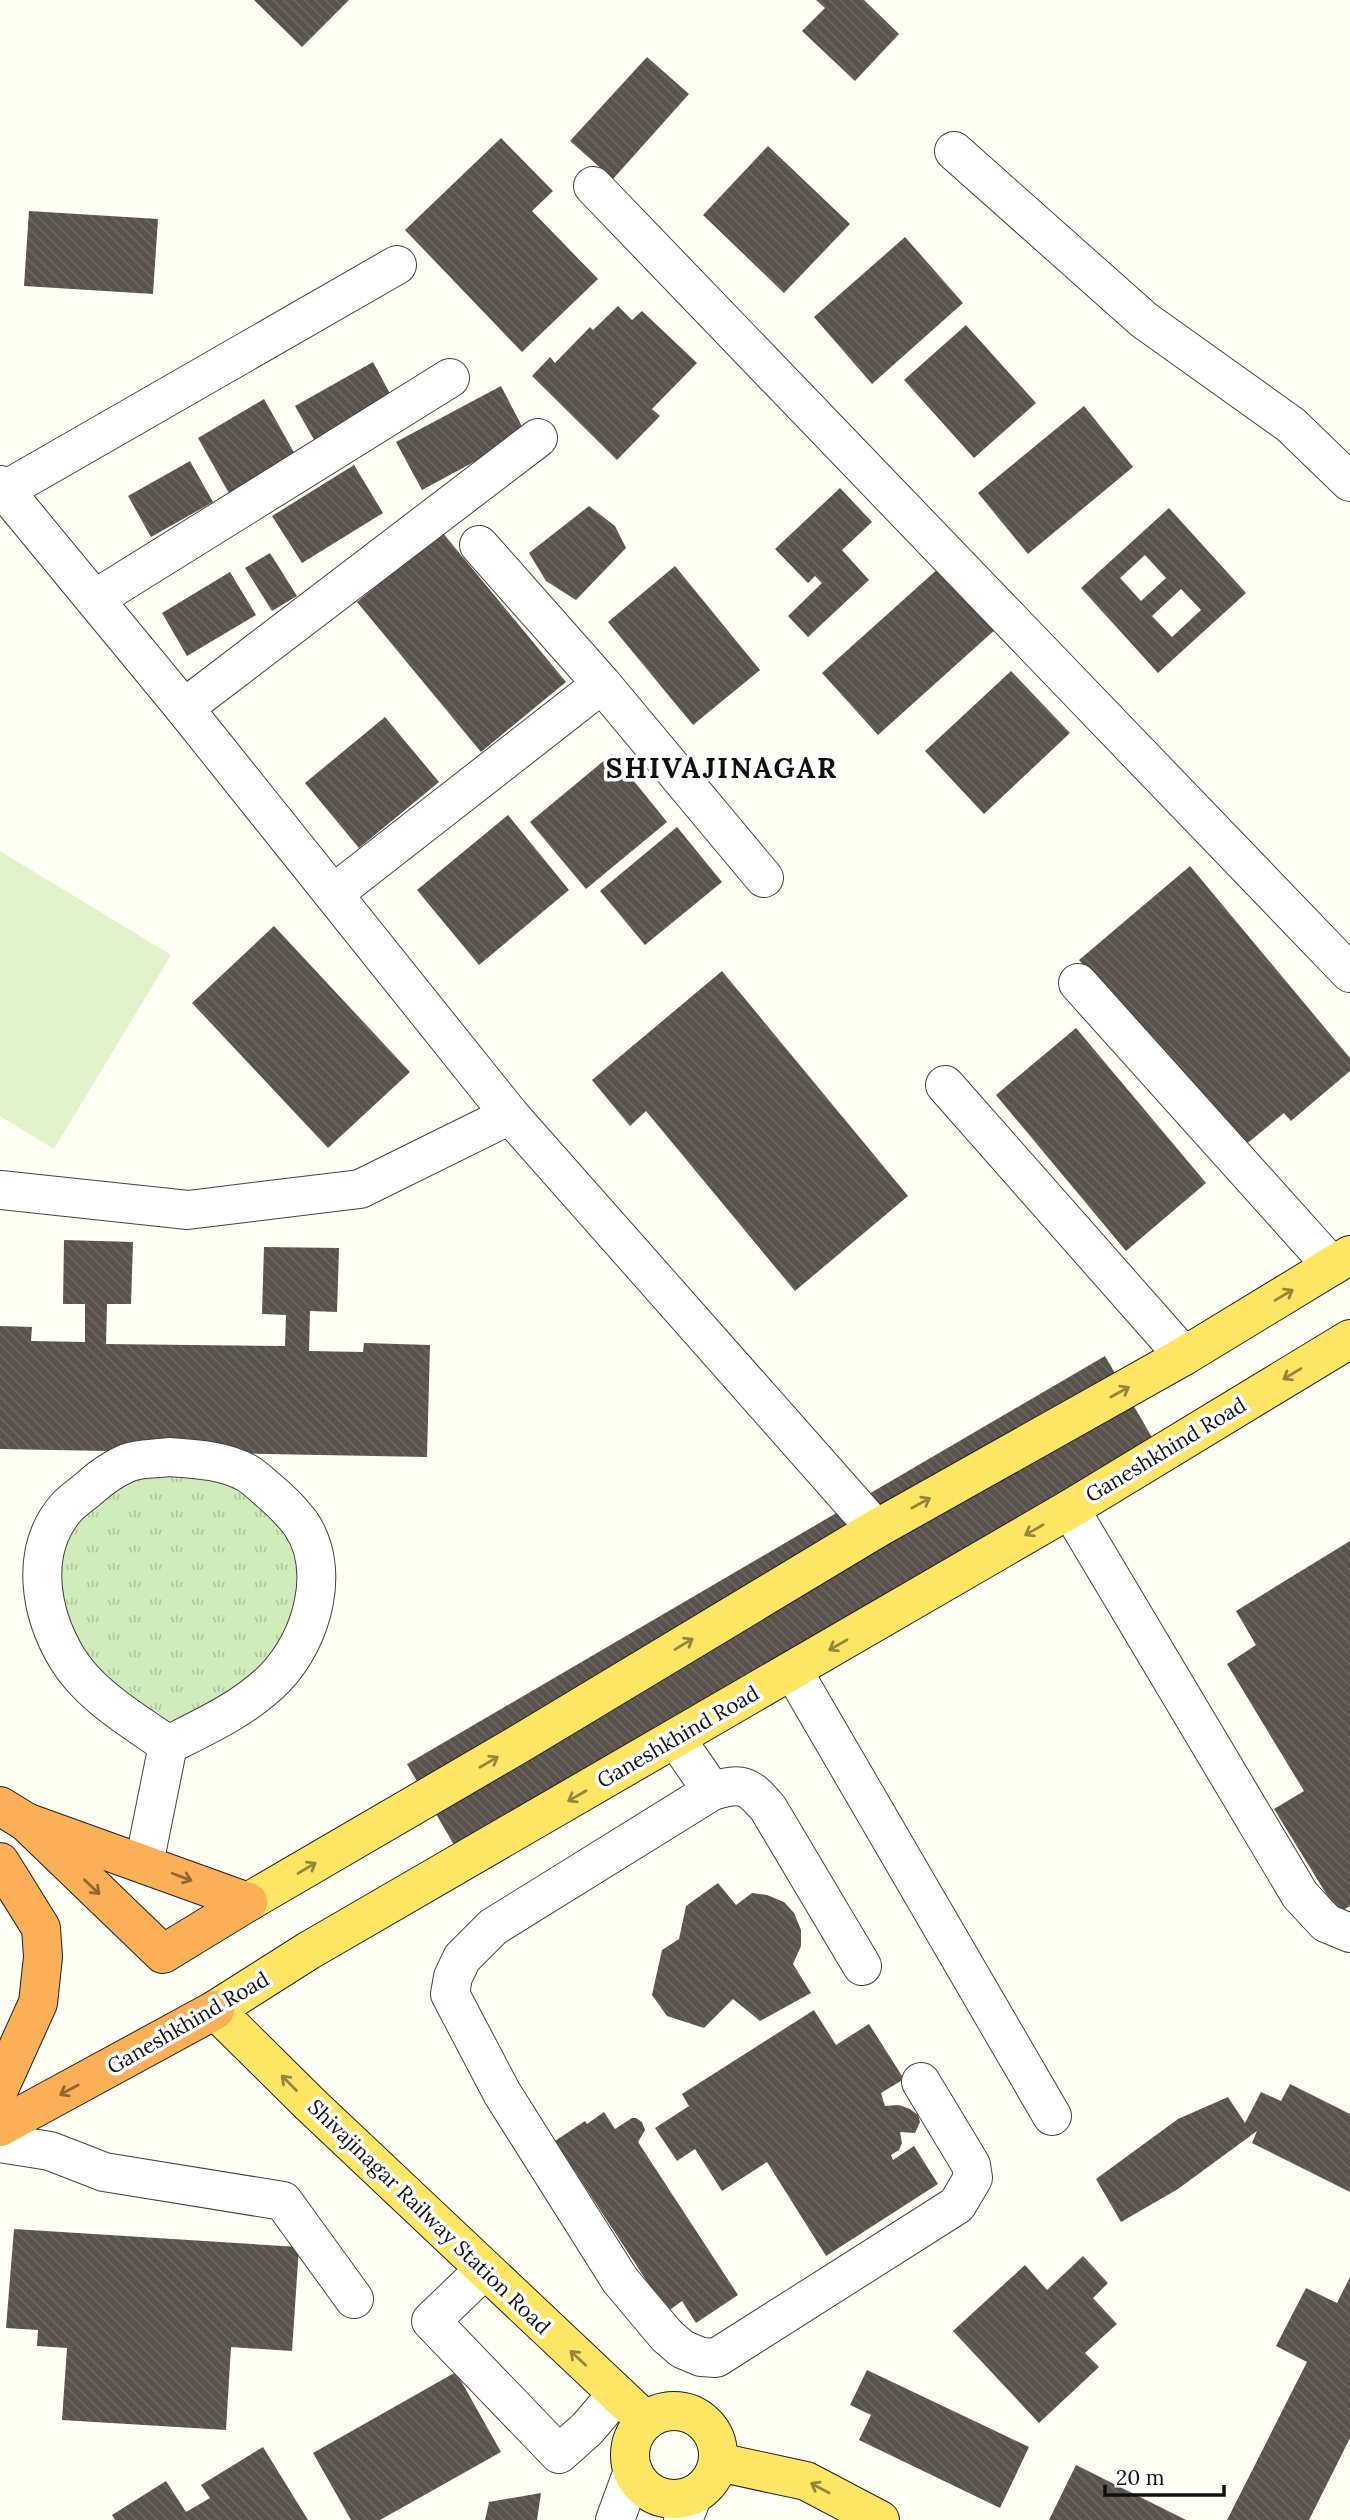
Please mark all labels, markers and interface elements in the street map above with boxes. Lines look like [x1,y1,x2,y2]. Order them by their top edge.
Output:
district label: SHIVAJINAGAR [606,750,838,786]
one-way arrow [1274,1288,1294,1302]
one-way arrow [1282,1367,1302,1381]
one-way arrow [1109,1385,1130,1398]
street label: Ganeshkhind Road [1081,1391,1251,1508]
one-way arrow [911,1496,931,1510]
one-way arrow [1024,1523,1044,1537]
one-way arrow [673,1637,693,1651]
one-way arrow [828,1638,848,1652]
street label: Ganeshkhind Road [592,1679,764,1794]
one-way arrow [478,1754,498,1768]
one-way arrow [568,1789,588,1803]
one-way arrow [296,1860,316,1874]
one-way arrow [171,1872,193,1885]
one-way arrow [83,1878,100,1895]
street label: Ganeshkhind Road [102,1965,274,2080]
one-way arrow [280,2074,297,2091]
one-way arrow [59,2083,80,2097]
street label: Shivajinagar Railway Station Road [302,2093,556,2340]
one-way arrow [570,2349,587,2366]
scale bar [1105,2454,1224,2498]
text: 20 m [1116,2464,1165,2491]
one-way arrow [810,2481,831,2495]

